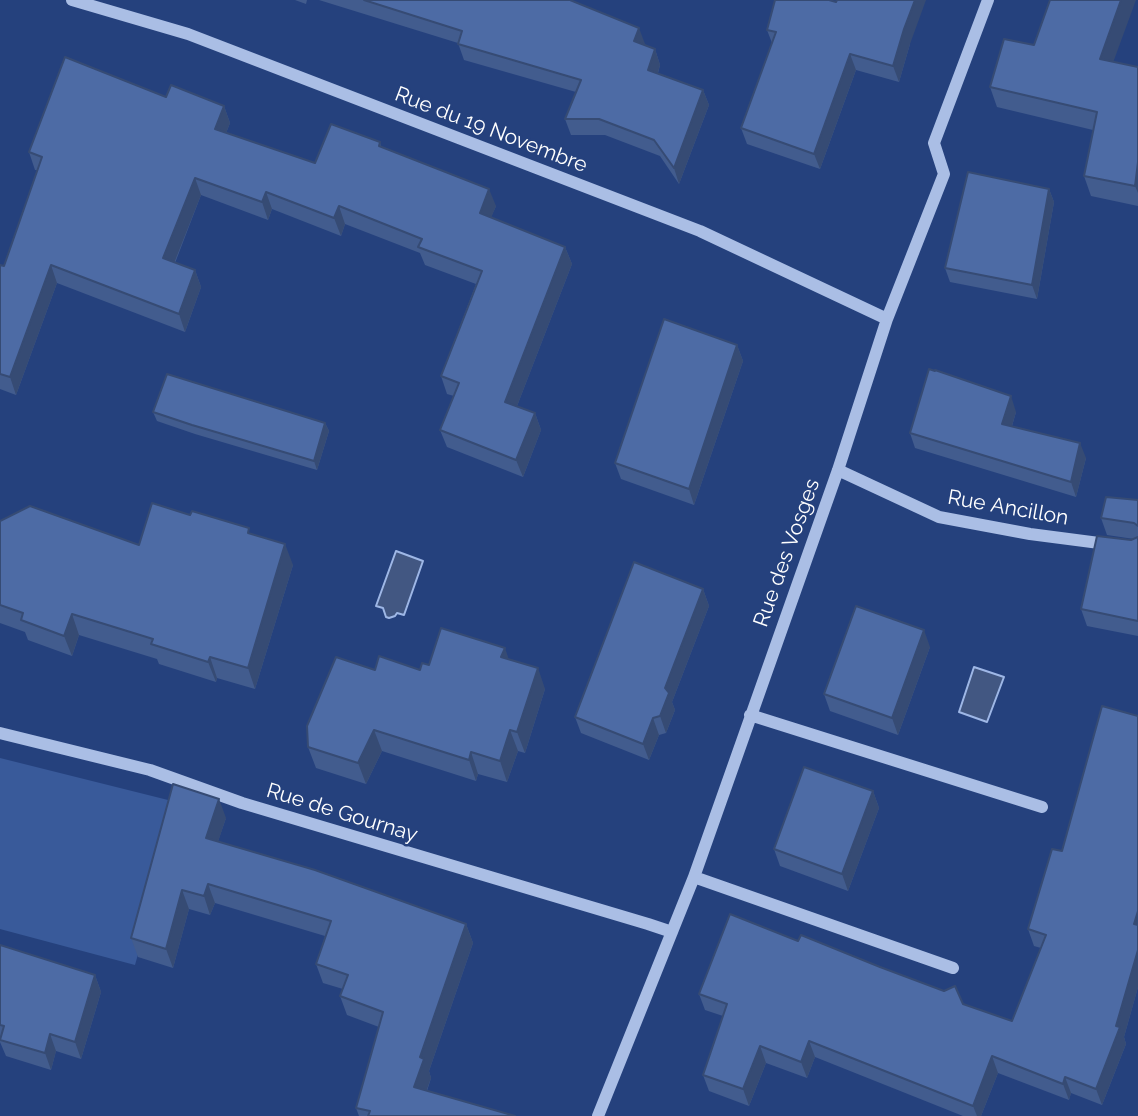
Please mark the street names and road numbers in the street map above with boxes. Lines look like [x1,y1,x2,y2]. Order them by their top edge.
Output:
street label: Rue du 19 Novembre [391,82,591,178]
street label: Rue des Vosges [749,476,825,630]
street label: Rue Ancillon [946,485,1070,531]
street label: Rue de Gournay [263,778,421,848]

